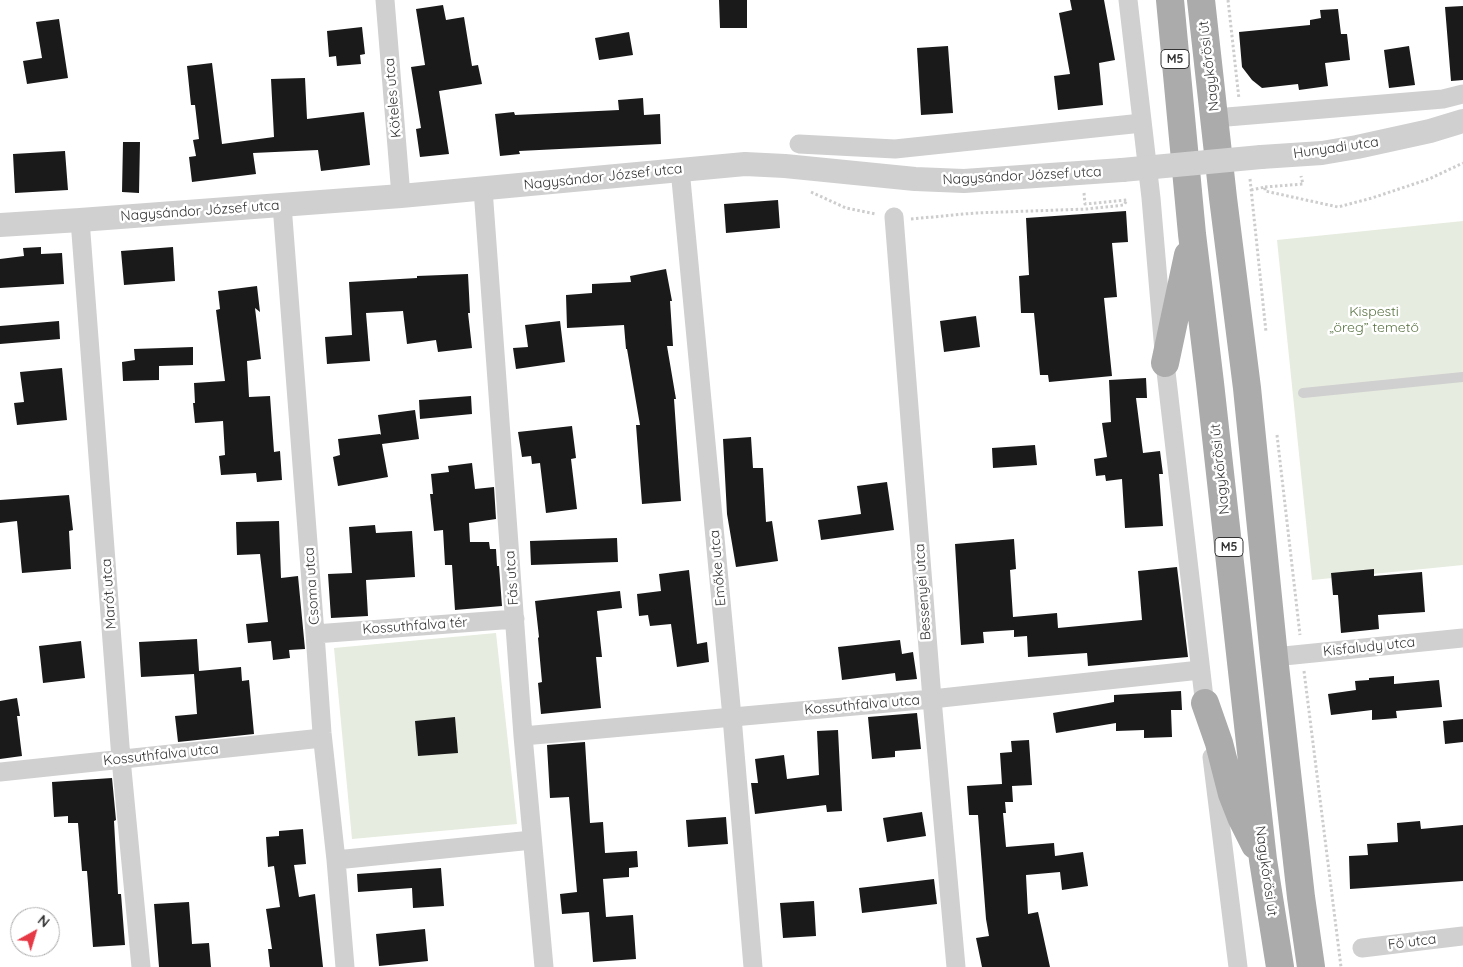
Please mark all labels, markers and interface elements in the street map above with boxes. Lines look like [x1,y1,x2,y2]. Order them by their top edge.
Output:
street label: Nagykőrösi út [1195,20,1223,112]
road number: M5 [1161,50,1189,68]
street label: Köteles utca [381,57,405,139]
street label: Hunyadi utca [1292,134,1380,162]
street label: Nagysándor József utca [523,160,683,194]
street label: Nagysándor József utca [942,163,1102,189]
street label: Nagysándor József utca [120,197,280,225]
park label: Kispesti „öreg” temető [1329,304,1419,336]
street label: Nagykőrösi út [1207,423,1233,515]
street label: Emőke utca [706,529,730,607]
road number: M5 [1215,538,1243,556]
street label: Bessenyei utca [911,543,935,641]
street label: Csoma utca [301,547,323,625]
street label: Fás utca [502,550,522,606]
street label: Marót utca [98,558,120,630]
street label: Kossuthfalva tér [362,614,468,638]
street label: Kisfaludy utca [1322,634,1416,660]
street label: Kossuthfalva utca [804,692,920,718]
street label: Kossuthfalva utca [103,741,219,769]
street label: Nagykőrösi út [1251,825,1281,917]
north arrow [10,907,60,957]
text: N [34,911,53,931]
street label: Fő utca [1387,931,1437,953]

